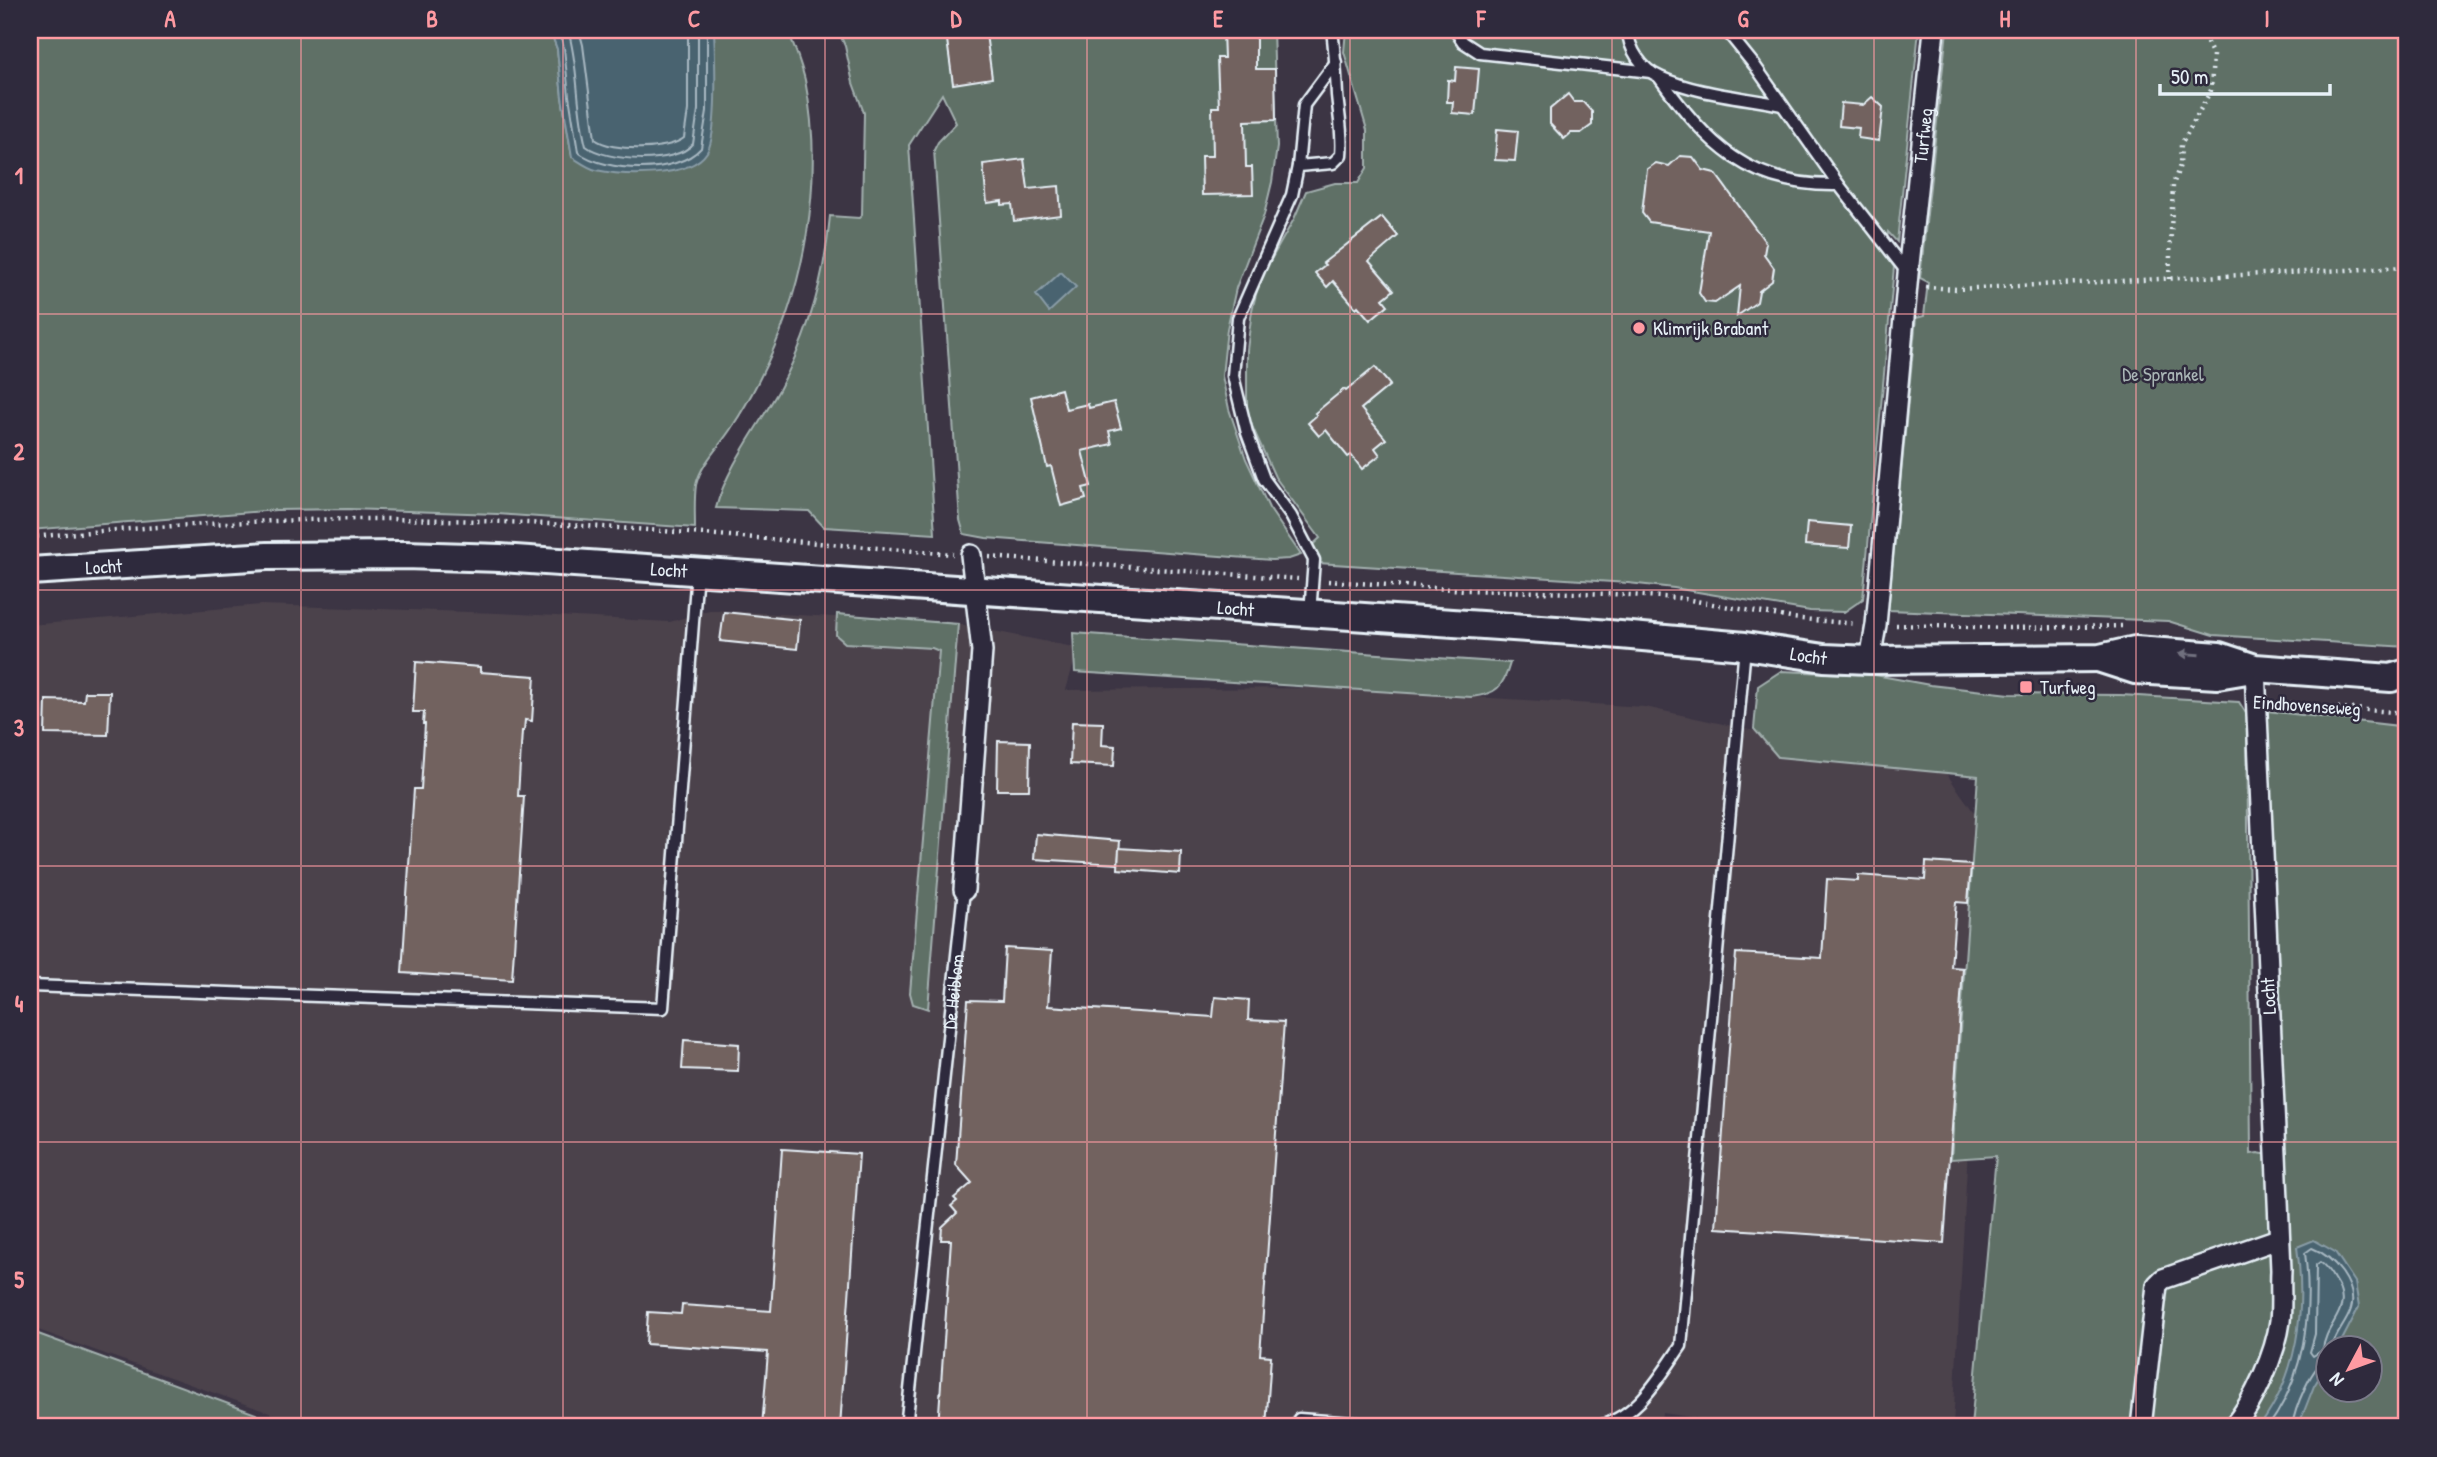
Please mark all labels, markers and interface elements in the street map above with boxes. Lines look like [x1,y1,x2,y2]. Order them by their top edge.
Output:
text: A [164,3,176,34]
text: B [426,3,438,34]
text: C [688,3,700,34]
text: D [951,3,963,34]
text: E [1213,3,1224,34]
text: F [1476,3,1487,34]
text: G [1737,3,1749,34]
text: H [2000,3,2011,34]
text: I [2264,3,2270,34]
scale bar [2160,52,2330,96]
text: 50 m [2171,62,2208,91]
street label: Turfweg [1907,107,1939,165]
text: 1 [15,160,23,191]
place label: Klimrijk Brabant [1653,315,1769,341]
marker: Klimrijk Brabant [1631,320,1647,336]
park label: De Sprankel [2122,361,2205,387]
text: 2 [14,436,25,467]
street label: Locht [85,552,123,580]
street label: Locht [650,555,689,584]
street label: Locht [1217,594,1255,622]
street label: Locht [1789,640,1829,671]
one-way arrow [2178,648,2200,659]
place label: Turfweg [2040,674,2095,700]
marker: Turfweg [2018,679,2034,695]
street label: Eindhovenseweg [2252,688,2362,722]
text: 3 [14,712,24,743]
street label: De Heiblom [936,953,970,1030]
street label: Locht [2254,977,2282,1015]
text: 4 [15,988,24,1019]
text: 5 [14,1264,24,1295]
north arrow [2314,1334,2384,1404]
text: N [2323,1368,2349,1392]

